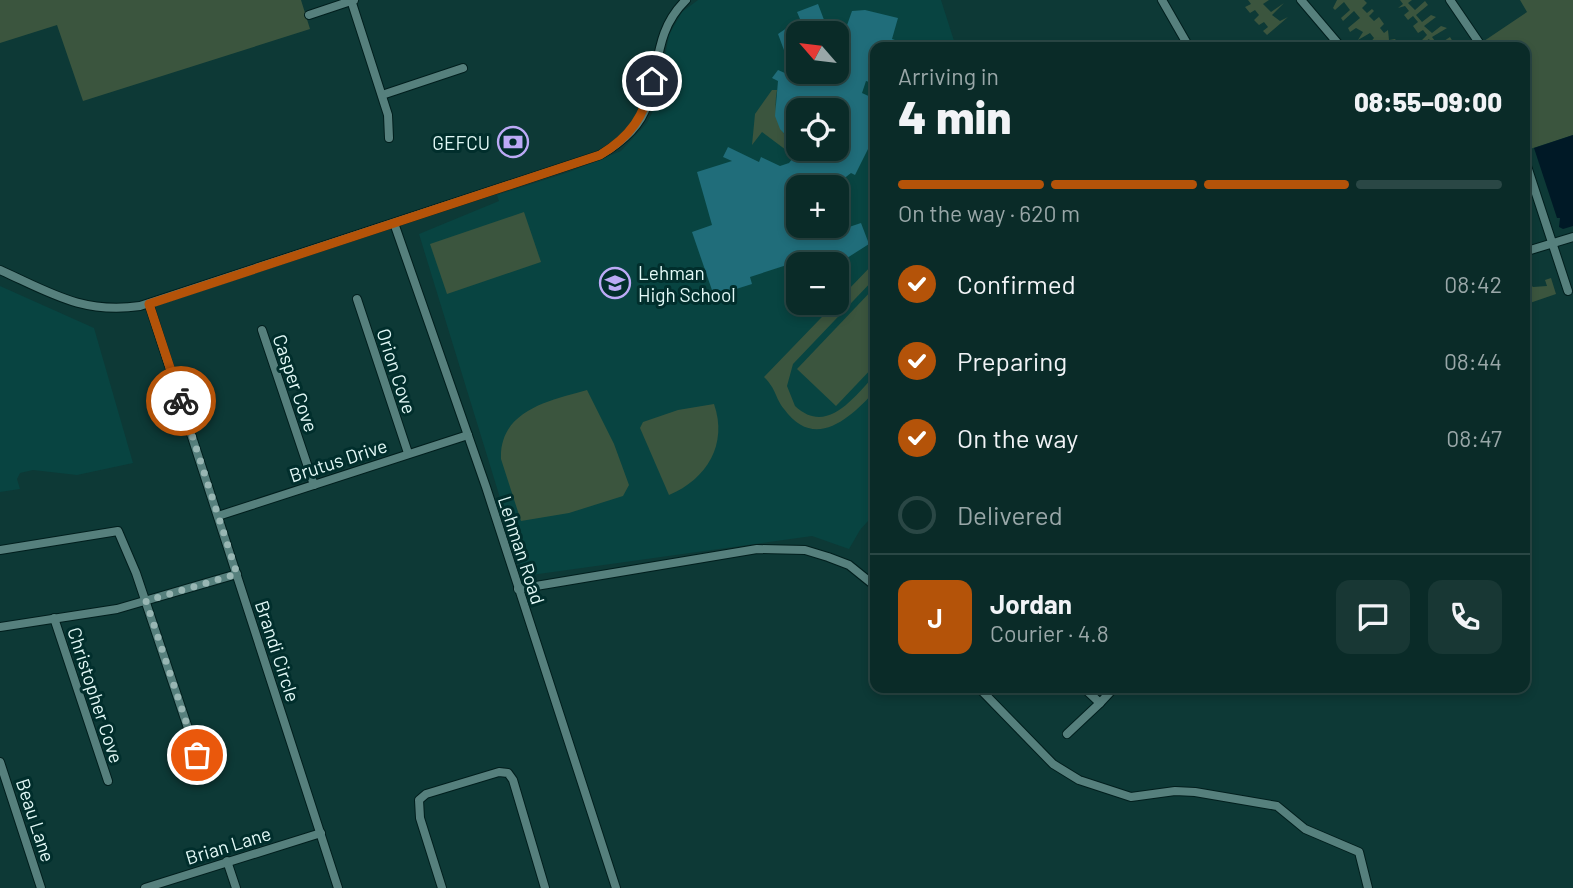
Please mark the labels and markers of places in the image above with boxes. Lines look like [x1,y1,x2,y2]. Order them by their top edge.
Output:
pin [622,51,682,111]
bank icon: GEFCU [496,125,530,159]
place label: GEFCU [432,131,490,154]
place label: Lehman High School [638,261,736,306]
school or university icon: Lehman High School [598,266,632,300]
pin [167,725,227,785]

